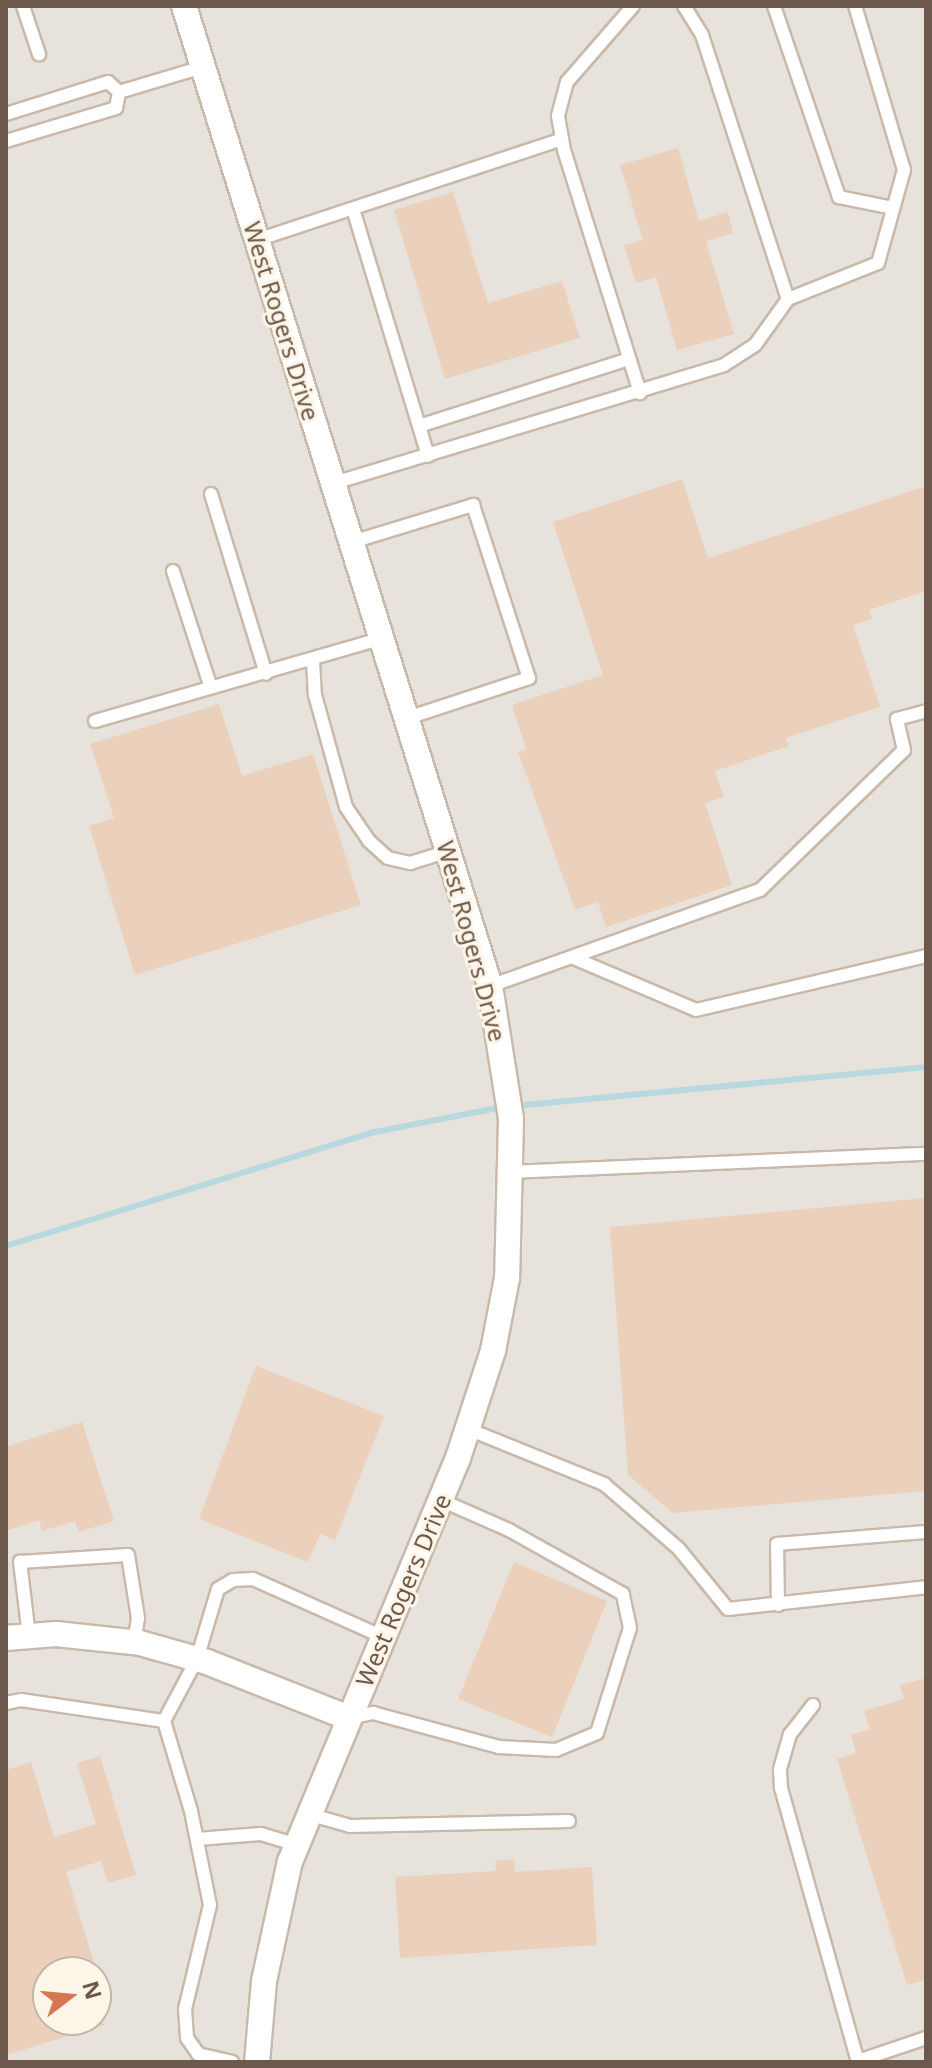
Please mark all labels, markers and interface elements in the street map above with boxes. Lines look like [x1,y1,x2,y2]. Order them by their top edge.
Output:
street label: West Rogers Drive [238,218,326,424]
street label: West Rogers Drive [431,838,513,1044]
street label: West Rogers Drive [349,1489,457,1691]
north arrow [32,1956,112,2036]
text: N [76,1977,110,2003]

